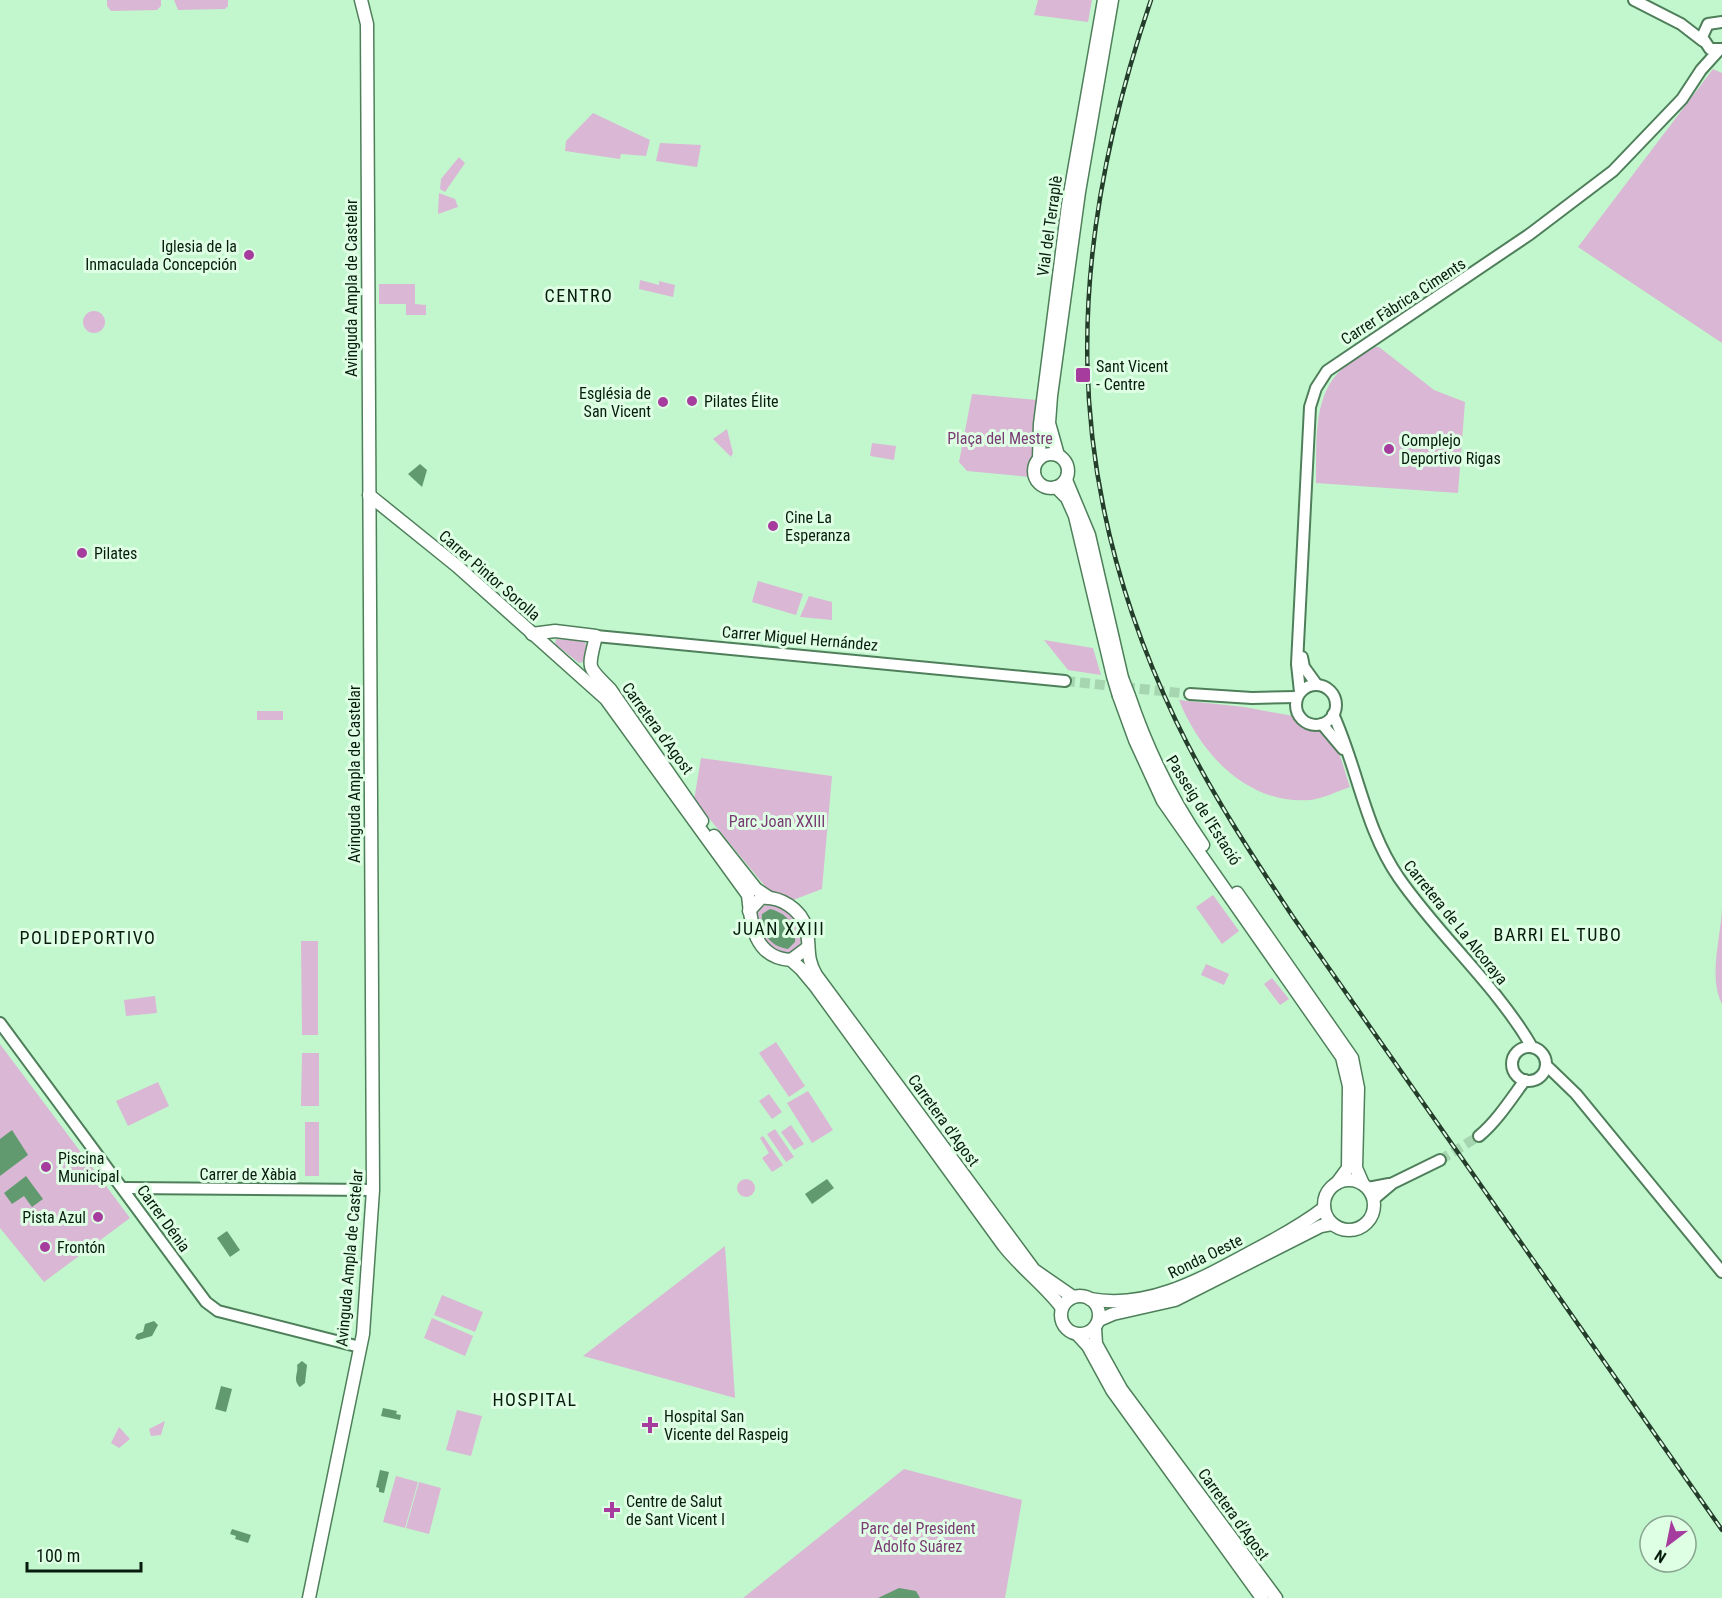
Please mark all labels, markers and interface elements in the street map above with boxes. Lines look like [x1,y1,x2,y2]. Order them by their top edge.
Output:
street label: Vial del Terraplè [1033,175,1066,278]
street label: Avinguda Ampla de Castelar [342,199,361,377]
place label: Iglesia de la Inmaculada Concepción [85,237,237,274]
marker: Iglesia de la Inmaculada Concepción [242,248,256,262]
street label: Carrer Fàbrica Ciments [1337,254,1469,349]
district label: CENTRO [545,285,613,306]
place label: Sant Vicent - Centre [1096,357,1168,394]
marker: Sant Vicent - Centre [1074,366,1092,384]
place label: Església de San Vicent [579,384,651,421]
place label: Pilates Élite [704,392,779,411]
marker: Pilates Élite [685,394,699,408]
marker: Església de San Vicent [656,395,670,409]
park label: Plaça del Mestre [947,429,1053,448]
place label: Complejo Deportivo Rigas [1401,431,1501,468]
marker: Complejo Deportivo Rigas [1382,442,1396,456]
place label: Cine La Esperanza [785,508,850,545]
marker: Cine La Esperanza [766,519,780,533]
street label: Carrer Pintor Sorolla [435,526,544,625]
place label: Pilates [94,544,137,563]
marker: Pilates [75,546,89,560]
street label: Carrer Miguel Hernández [721,622,879,655]
street label: Carretera d'Agost [618,679,697,778]
street label: Avinguda Ampla de Castelar [345,685,364,863]
street label: Passeig de l'Estació [1162,752,1245,869]
park label: Parc Joan XXIII [729,812,825,831]
street label: Carretera de La Alcoraya [1400,856,1512,988]
district label: JUAN XXIII [733,918,825,939]
district label: BARRI EL TUBO [1494,924,1622,945]
district label: POLIDEPORTIVO [20,927,156,948]
street label: Carretera d'Agost [904,1071,983,1170]
place label: Piscina Municipal [58,1149,120,1186]
marker: Piscina Municipal [39,1160,53,1174]
street label: Carrer de Xàbia [199,1165,297,1184]
street label: Avinguda Ampla de Castelar [332,1169,367,1347]
street label: Carrer Dénia [133,1181,194,1255]
place label: Pista Azul [22,1208,86,1227]
marker: Pista Azul [91,1210,105,1224]
street label: Ronda Oeste [1165,1230,1245,1283]
place label: Frontón [57,1238,105,1257]
marker: Frontón [38,1240,52,1254]
district label: HOSPITAL [492,1389,578,1410]
place label: Hospital San Vicente del Raspeig [664,1407,788,1444]
marker: Hospital San Vicente del Raspeig [641,1416,659,1434]
street label: Carretera d'Agost [1194,1465,1273,1564]
place label: Centre de Salut de Sant Vicent I [626,1492,725,1529]
marker: Centre de Salut de Sant Vicent I [603,1501,621,1519]
north arrow [1638,1514,1698,1574]
park label: Parc del President Adolfo Suárez [861,1519,976,1556]
scale bar [27,1535,141,1573]
text: 100 m [36,1545,80,1566]
text: N [1651,1546,1670,1567]

